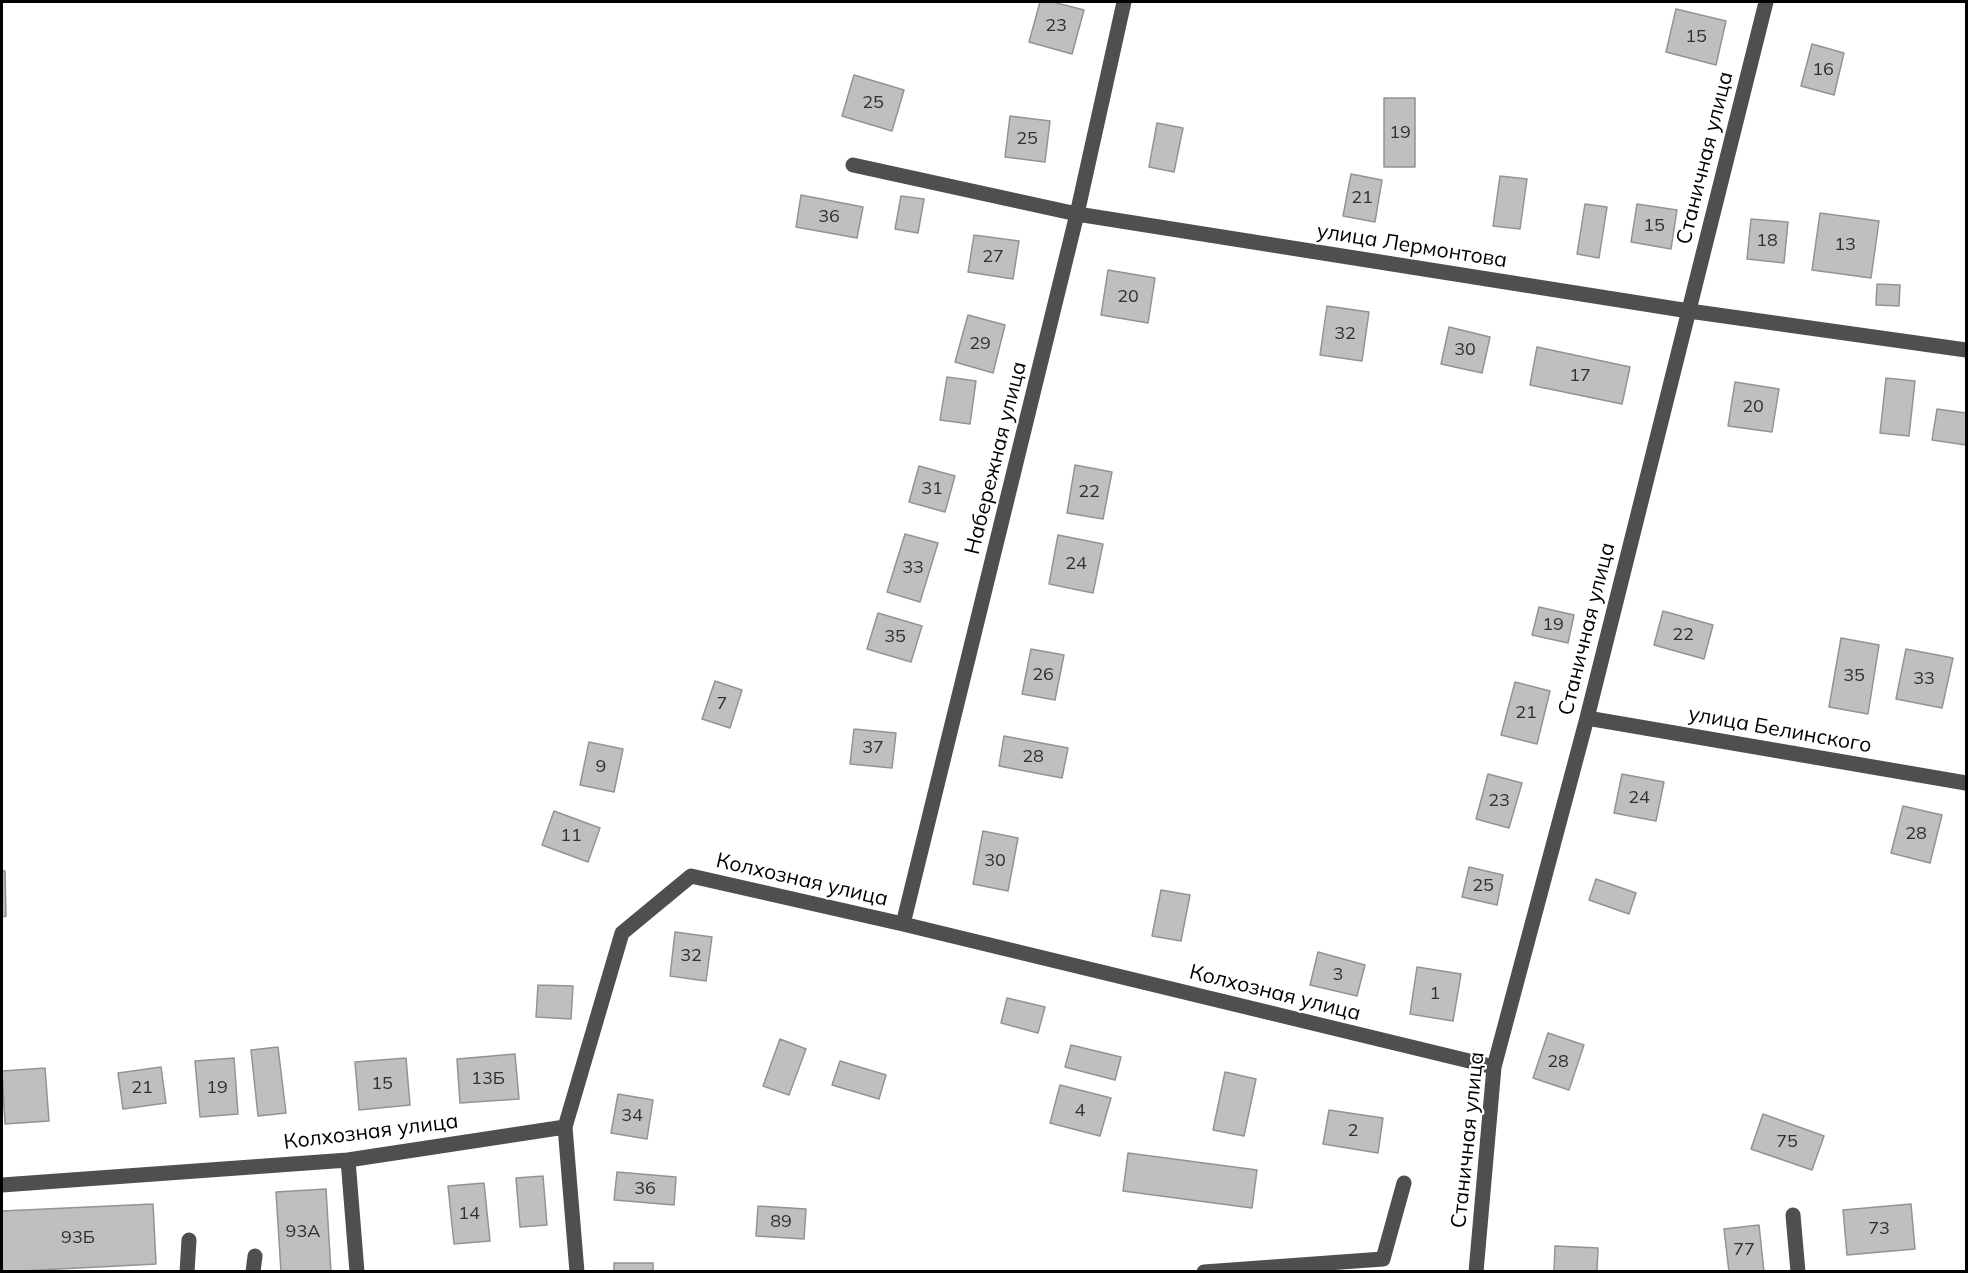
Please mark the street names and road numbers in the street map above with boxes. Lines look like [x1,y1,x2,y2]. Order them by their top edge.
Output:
street label: Станичная улица [1671,69,1739,247]
street label: улица Лермонтова [1315,219,1509,273]
street label: Набережная улица [960,359,1032,557]
street label: Станичная улица [1553,540,1621,718]
street label: улица Белинского [1686,701,1874,759]
street label: Колхозная улица [714,848,890,912]
street label: Колхозная улица [1187,960,1363,1026]
street label: Станичная улица [1446,1051,1490,1229]
street label: Колхозная улица [282,1109,460,1155]

